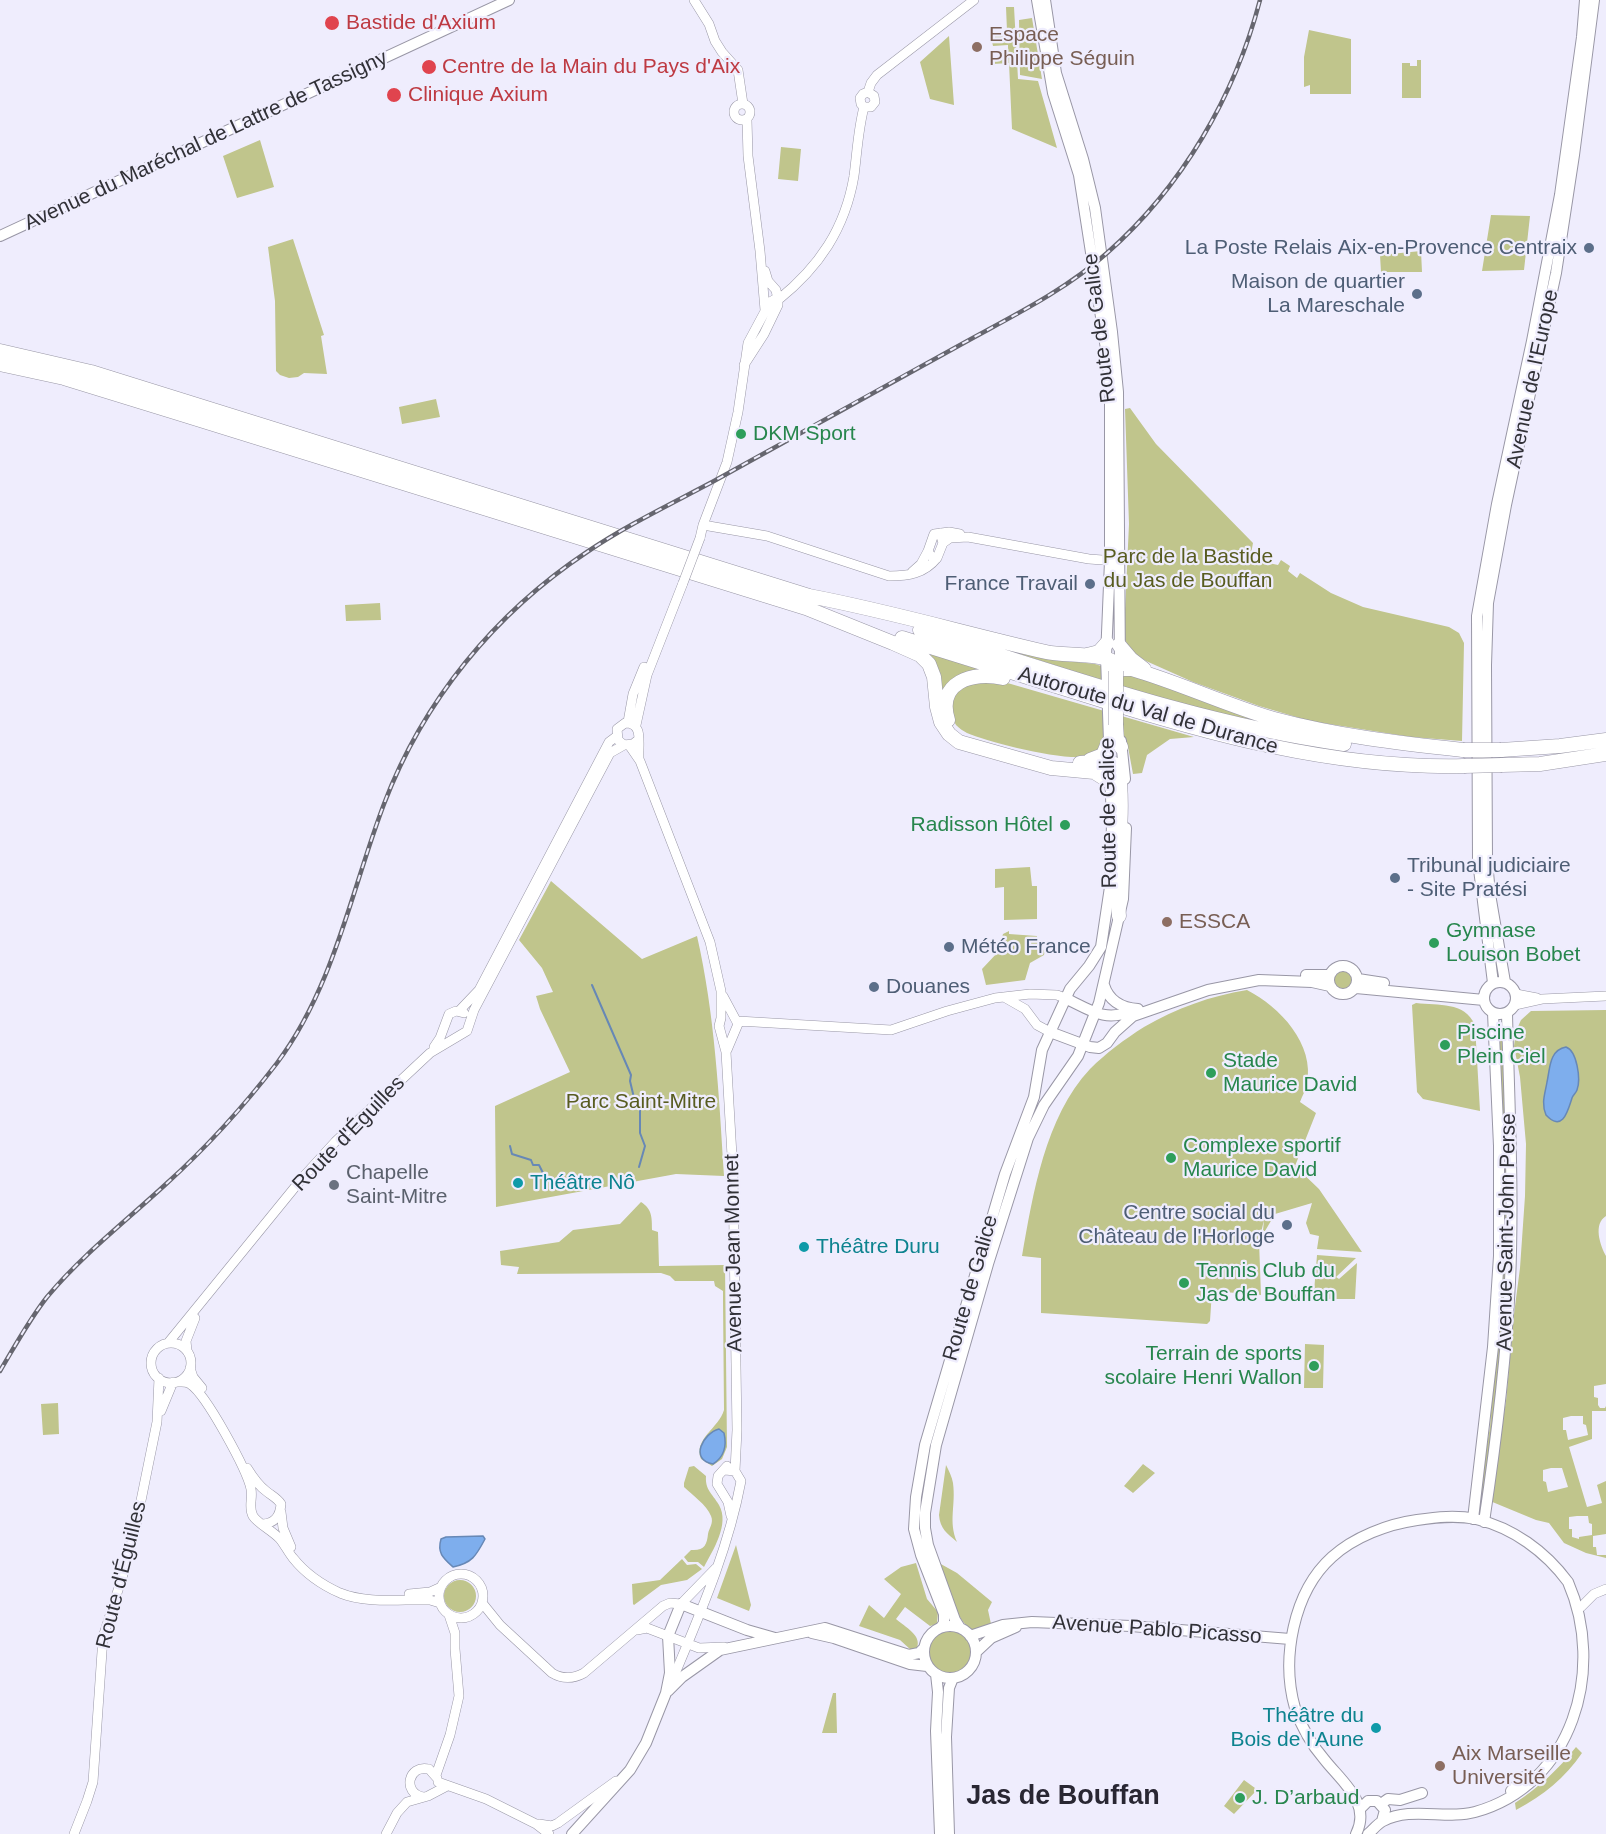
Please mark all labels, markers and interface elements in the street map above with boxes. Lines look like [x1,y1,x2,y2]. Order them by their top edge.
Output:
place label: Bastide d'Axium [346,10,496,36]
marker: Bastide d'Axium [323,14,341,32]
place label: Espace Philippe Séguin [989,22,1135,72]
marker: Espace Philippe Séguin [970,40,984,54]
street label: Avenue du Maréchal de Lattre de Tassigny [20,46,392,236]
place label: Centre de la Main du Pays d'Aix [442,54,740,80]
marker: Centre de la Main du Pays d'Aix [420,58,438,76]
place label: Clinique Axium [408,82,548,108]
marker: Clinique Axium [385,86,403,104]
place label: La Poste Relais Aix-en-Provence Centraix [1185,235,1577,261]
marker: La Poste Relais Aix-en-Provence Centraix [1582,241,1596,255]
street label: Route de Galice [1078,252,1122,404]
place label: Maison de quartier La Mareschale [1231,269,1405,319]
marker: Maison de quartier La Mareschale [1410,287,1424,301]
street label: Avenue de l'Europe [1502,287,1564,471]
place label: DKM Sport [753,421,856,447]
marker: DKM Sport [734,427,748,441]
park label: Parc de la Bastide du Jas de Bouffan [1103,544,1273,594]
place label: France Travail [945,571,1078,597]
marker: France Travail [1083,577,1097,591]
street label: Autoroute du Val de Durance [1015,662,1281,760]
street label: Route de Galice [1095,737,1123,889]
place label: Radisson Hôtel [911,812,1053,838]
marker: Radisson Hôtel [1058,818,1072,832]
place label: Tribunal judiciaire - Site Pratési [1407,853,1571,903]
marker: Tribunal judiciaire - Site Pratési [1388,871,1402,885]
place label: ESSCA [1179,909,1250,935]
marker: ESSCA [1160,915,1174,929]
place label: Gymnase Louison Bobet [1446,918,1580,968]
place label: Météo France [961,934,1091,960]
marker: Gymnase Louison Bobet [1427,936,1441,950]
marker: Météo France [942,940,956,954]
place label: Douanes [886,974,970,1000]
marker: Douanes [867,980,881,994]
place label: Piscine Plein Ciel [1457,1020,1546,1070]
marker: Piscine Plein Ciel [1438,1038,1452,1052]
place label: Stade Maurice David [1223,1048,1357,1098]
marker: Stade Maurice David [1204,1066,1218,1080]
street label: Route d'Éguilles [287,1071,411,1197]
park label: Parc Saint-Mitre [566,1089,716,1115]
street label: Avenue Saint-John Perse [1492,1113,1522,1351]
place label: Complexe sportif Maurice David [1183,1133,1341,1183]
marker: Complexe sportif Maurice David [1164,1151,1178,1165]
street label: Avenue Jean Monnet [720,1154,748,1352]
place label: Chapelle Saint-Mitre [346,1160,448,1210]
place label: Théâtre Nô [530,1170,635,1196]
marker: Théâtre Nô [511,1176,525,1190]
marker: Chapelle Saint-Mitre [327,1178,341,1192]
place label: Centre social du Château de l'Horloge [1078,1200,1275,1250]
street label: Route de Galice [938,1212,1004,1364]
marker: Centre social du Château de l'Horloge [1280,1218,1294,1232]
place label: Théâtre Duru [816,1234,940,1260]
marker: Théâtre Duru [797,1240,811,1254]
place label: Tennis Club du Jas de Bouffan [1196,1258,1336,1308]
marker: Tennis Club du Jas de Bouffan [1177,1276,1191,1290]
place label: Terrain de sports scolaire Henri Wallon [1104,1341,1302,1391]
marker: Terrain de sports scolaire Henri Wallon [1307,1359,1321,1373]
street label: Route d'Éguilles [91,1499,153,1651]
street label: Avenue Pablo Picasso [1051,1610,1263,1650]
place label: Théâtre du Bois de l'Aune [1230,1703,1364,1753]
marker: Théâtre du Bois de l'Aune [1369,1721,1383,1735]
place label: Aix Marseille Université [1452,1741,1571,1791]
marker: Aix Marseille Université [1433,1759,1447,1773]
district label: Jas de Bouffan [966,1781,1160,1813]
place label: J. D’arbaud [1252,1785,1359,1811]
marker: J. D’arbaud [1233,1791,1247,1805]

